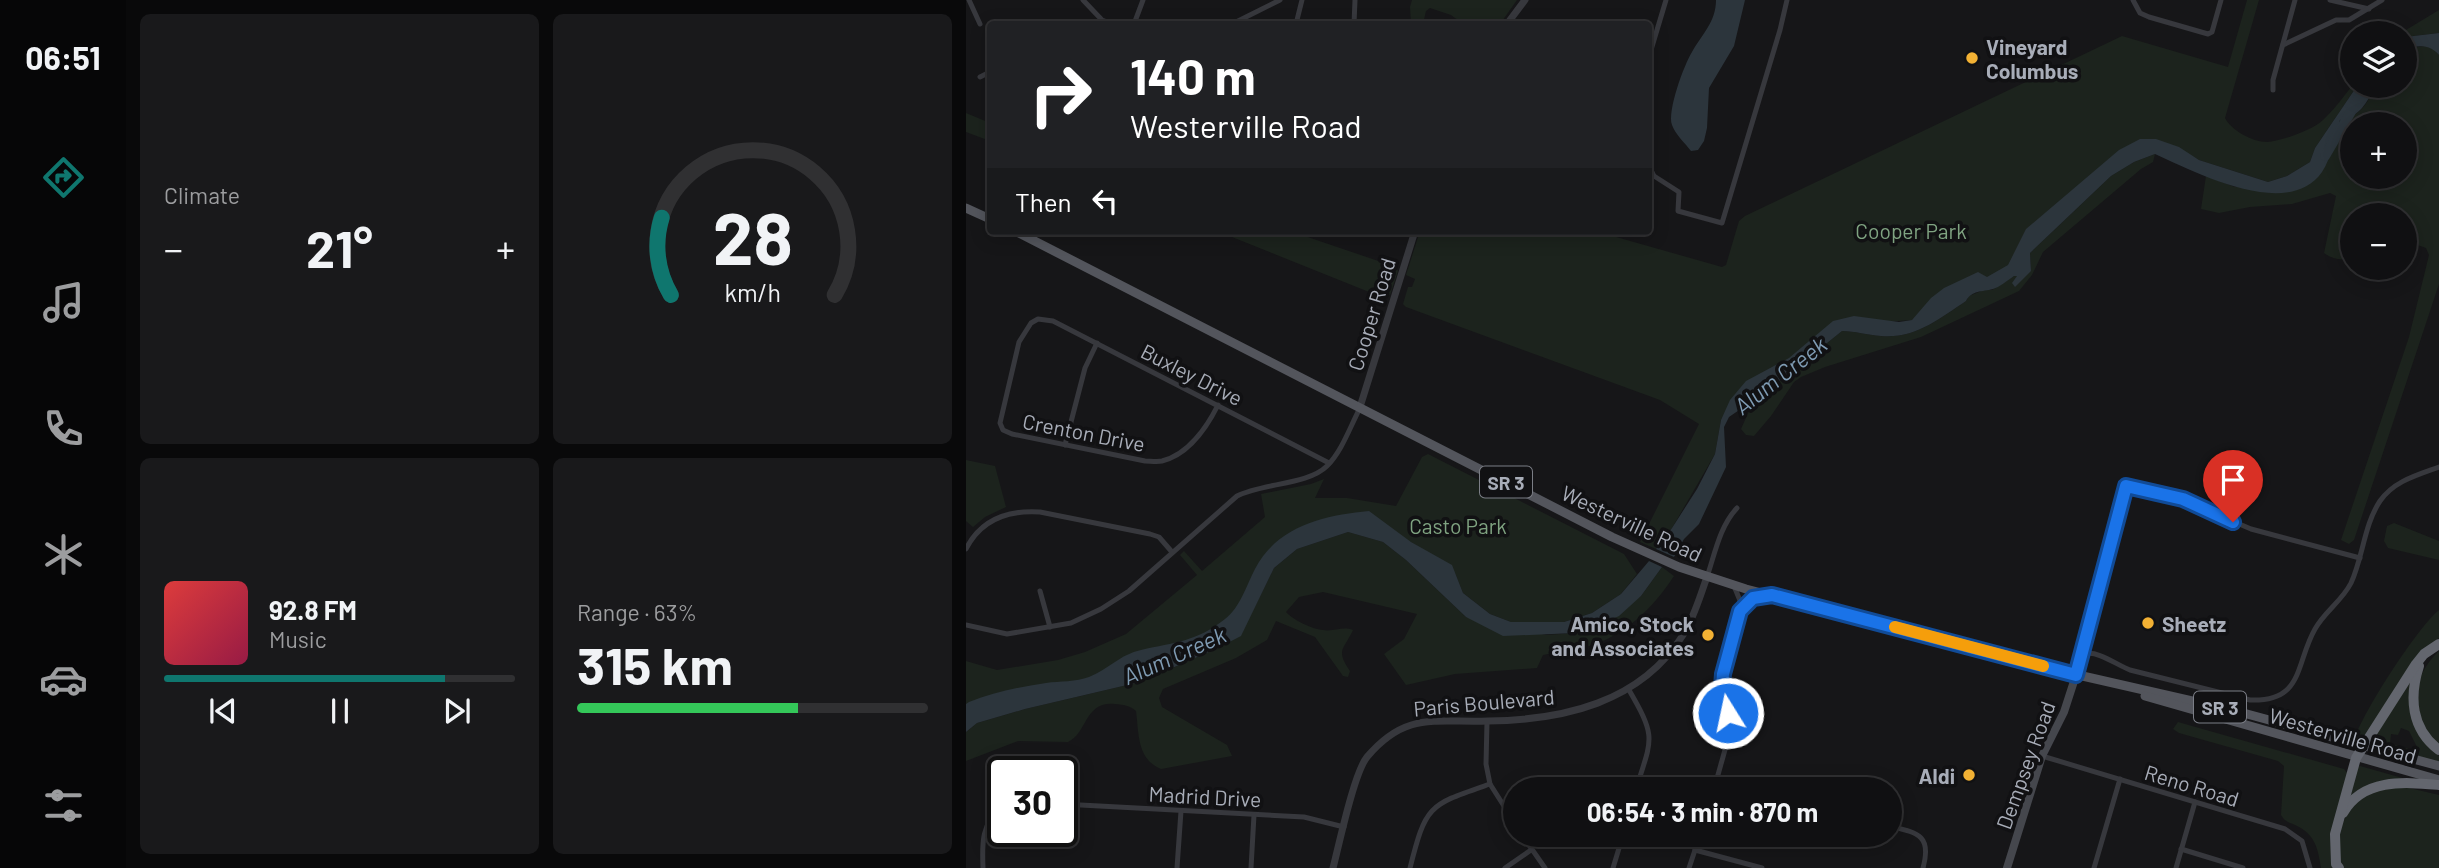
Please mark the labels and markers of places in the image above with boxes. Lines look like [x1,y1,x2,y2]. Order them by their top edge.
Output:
place label: Vineyard Columbus [1986,34,2078,83]
marker: Vineyard Columbus [1964,50,1980,66]
pin [2203,450,2263,522]
place label: Amico, Stock and Associates [1551,611,1694,660]
place label: Sheetz [2162,611,2227,636]
marker: Sheetz [2140,615,2156,631]
marker: Amico, Stock and Associates [1700,627,1716,643]
place label: Aldi [1919,763,1955,788]
marker: Aldi [1961,767,1977,783]

